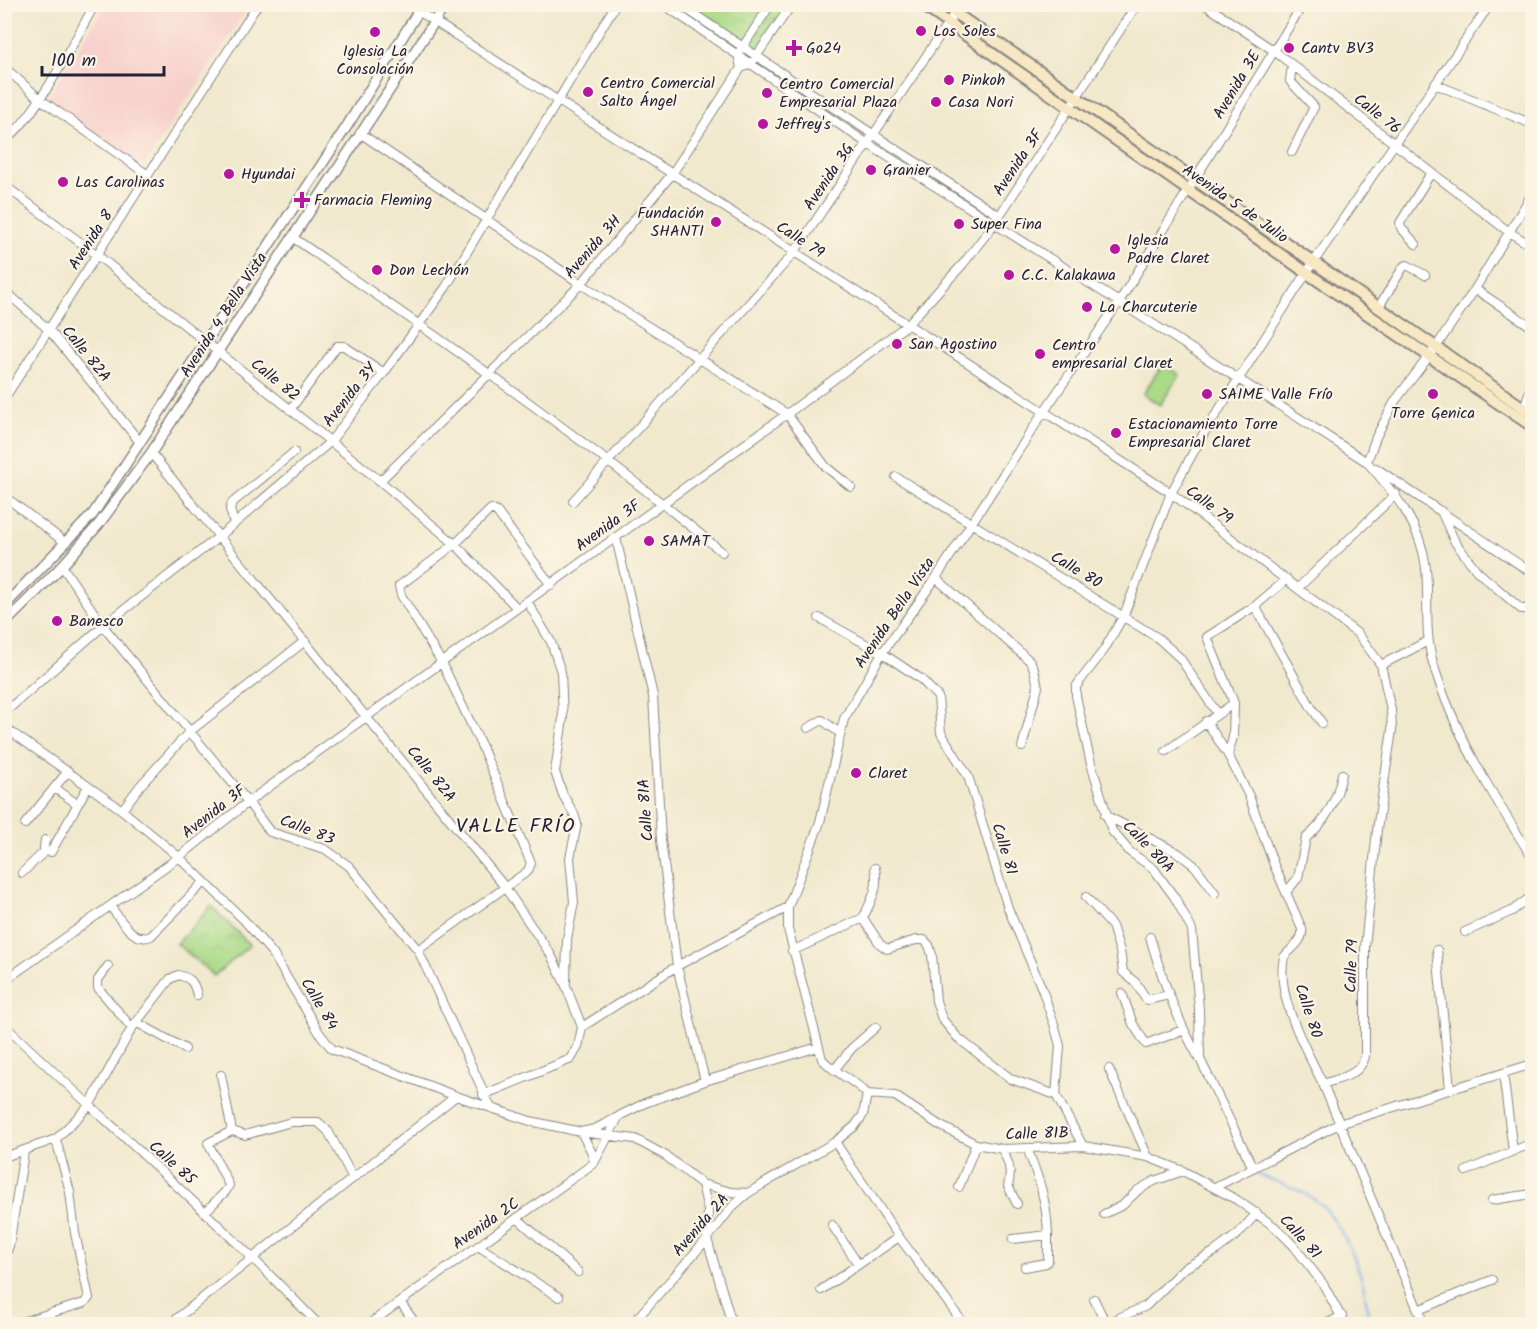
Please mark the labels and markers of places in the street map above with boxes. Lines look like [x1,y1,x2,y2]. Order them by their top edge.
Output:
place label: Los Soles [933,19,996,44]
marker: Los Soles [914,24,928,38]
marker: Iglesia La Consolación [368,25,382,39]
place label: Go24 [806,36,841,61]
place label: Cantv BV3 [1301,36,1374,61]
place label: Iglesia La Consolación [336,39,414,82]
marker: Go24 [787,41,801,55]
marker: Cantv BV3 [1282,41,1296,55]
place label: Pinkoh [961,68,1005,93]
place label: Centro Comercial Salto Ángel [600,71,715,114]
place label: Centro Comercial Empresarial Plaza [779,72,897,115]
marker: Pinkoh [942,73,956,87]
marker: Centro Comercial Salto Ángel [581,85,595,99]
marker: Centro Comercial Empresarial Plaza [760,86,774,100]
place label: Casa Nori [948,90,1014,115]
marker: Casa Nori [929,95,943,109]
place label: Jeffrey's [775,112,831,137]
marker: Jeffrey's [756,117,770,131]
place label: Granier [883,158,932,183]
place label: Hyundai [241,162,296,187]
marker: Granier [864,163,878,177]
marker: Hyundai [222,167,236,181]
place label: Las Carolinas [75,170,165,195]
marker: Las Carolinas [56,175,70,189]
place label: Farmacia Fleming [314,188,432,213]
marker: Farmacia Fleming [295,193,309,207]
place label: Fundación SHANTI [637,201,704,244]
place label: Super Fina [971,212,1042,237]
marker: Fundación SHANTI [709,215,723,229]
marker: Super Fina [952,217,966,231]
place label: Iglesia Padre Claret [1127,228,1211,271]
marker: Iglesia Padre Claret [1108,242,1122,256]
place label: Don Lechón [389,258,469,283]
marker: Don Lechón [370,263,384,277]
place label: C.C. Kalakawa [1021,263,1116,288]
marker: C.C. Kalakawa [1002,268,1016,282]
place label: La Charcuterie [1099,295,1197,320]
marker: La Charcuterie [1080,300,1094,314]
place label: San Agostino [909,332,997,357]
place label: Centro empresarial Claret [1052,333,1174,376]
marker: San Agostino [890,337,904,351]
marker: Centro empresarial Claret [1033,347,1047,361]
place label: SAIME Valle Frío [1219,382,1333,407]
marker: SAIME Valle Frío [1200,387,1214,401]
marker: Torre Genica [1426,387,1440,401]
place label: Torre Genica [1391,401,1475,426]
place label: Estacionamiento Torre Empresarial Claret [1128,412,1278,455]
marker: Estacionamiento Torre Empresarial Claret [1109,426,1123,440]
place label: SAMAT [661,529,712,554]
marker: SAMAT [642,534,656,548]
place label: Banesco [69,609,124,634]
marker: Banesco [50,614,64,628]
place label: Claret [868,761,909,786]
marker: Claret [849,766,863,780]

